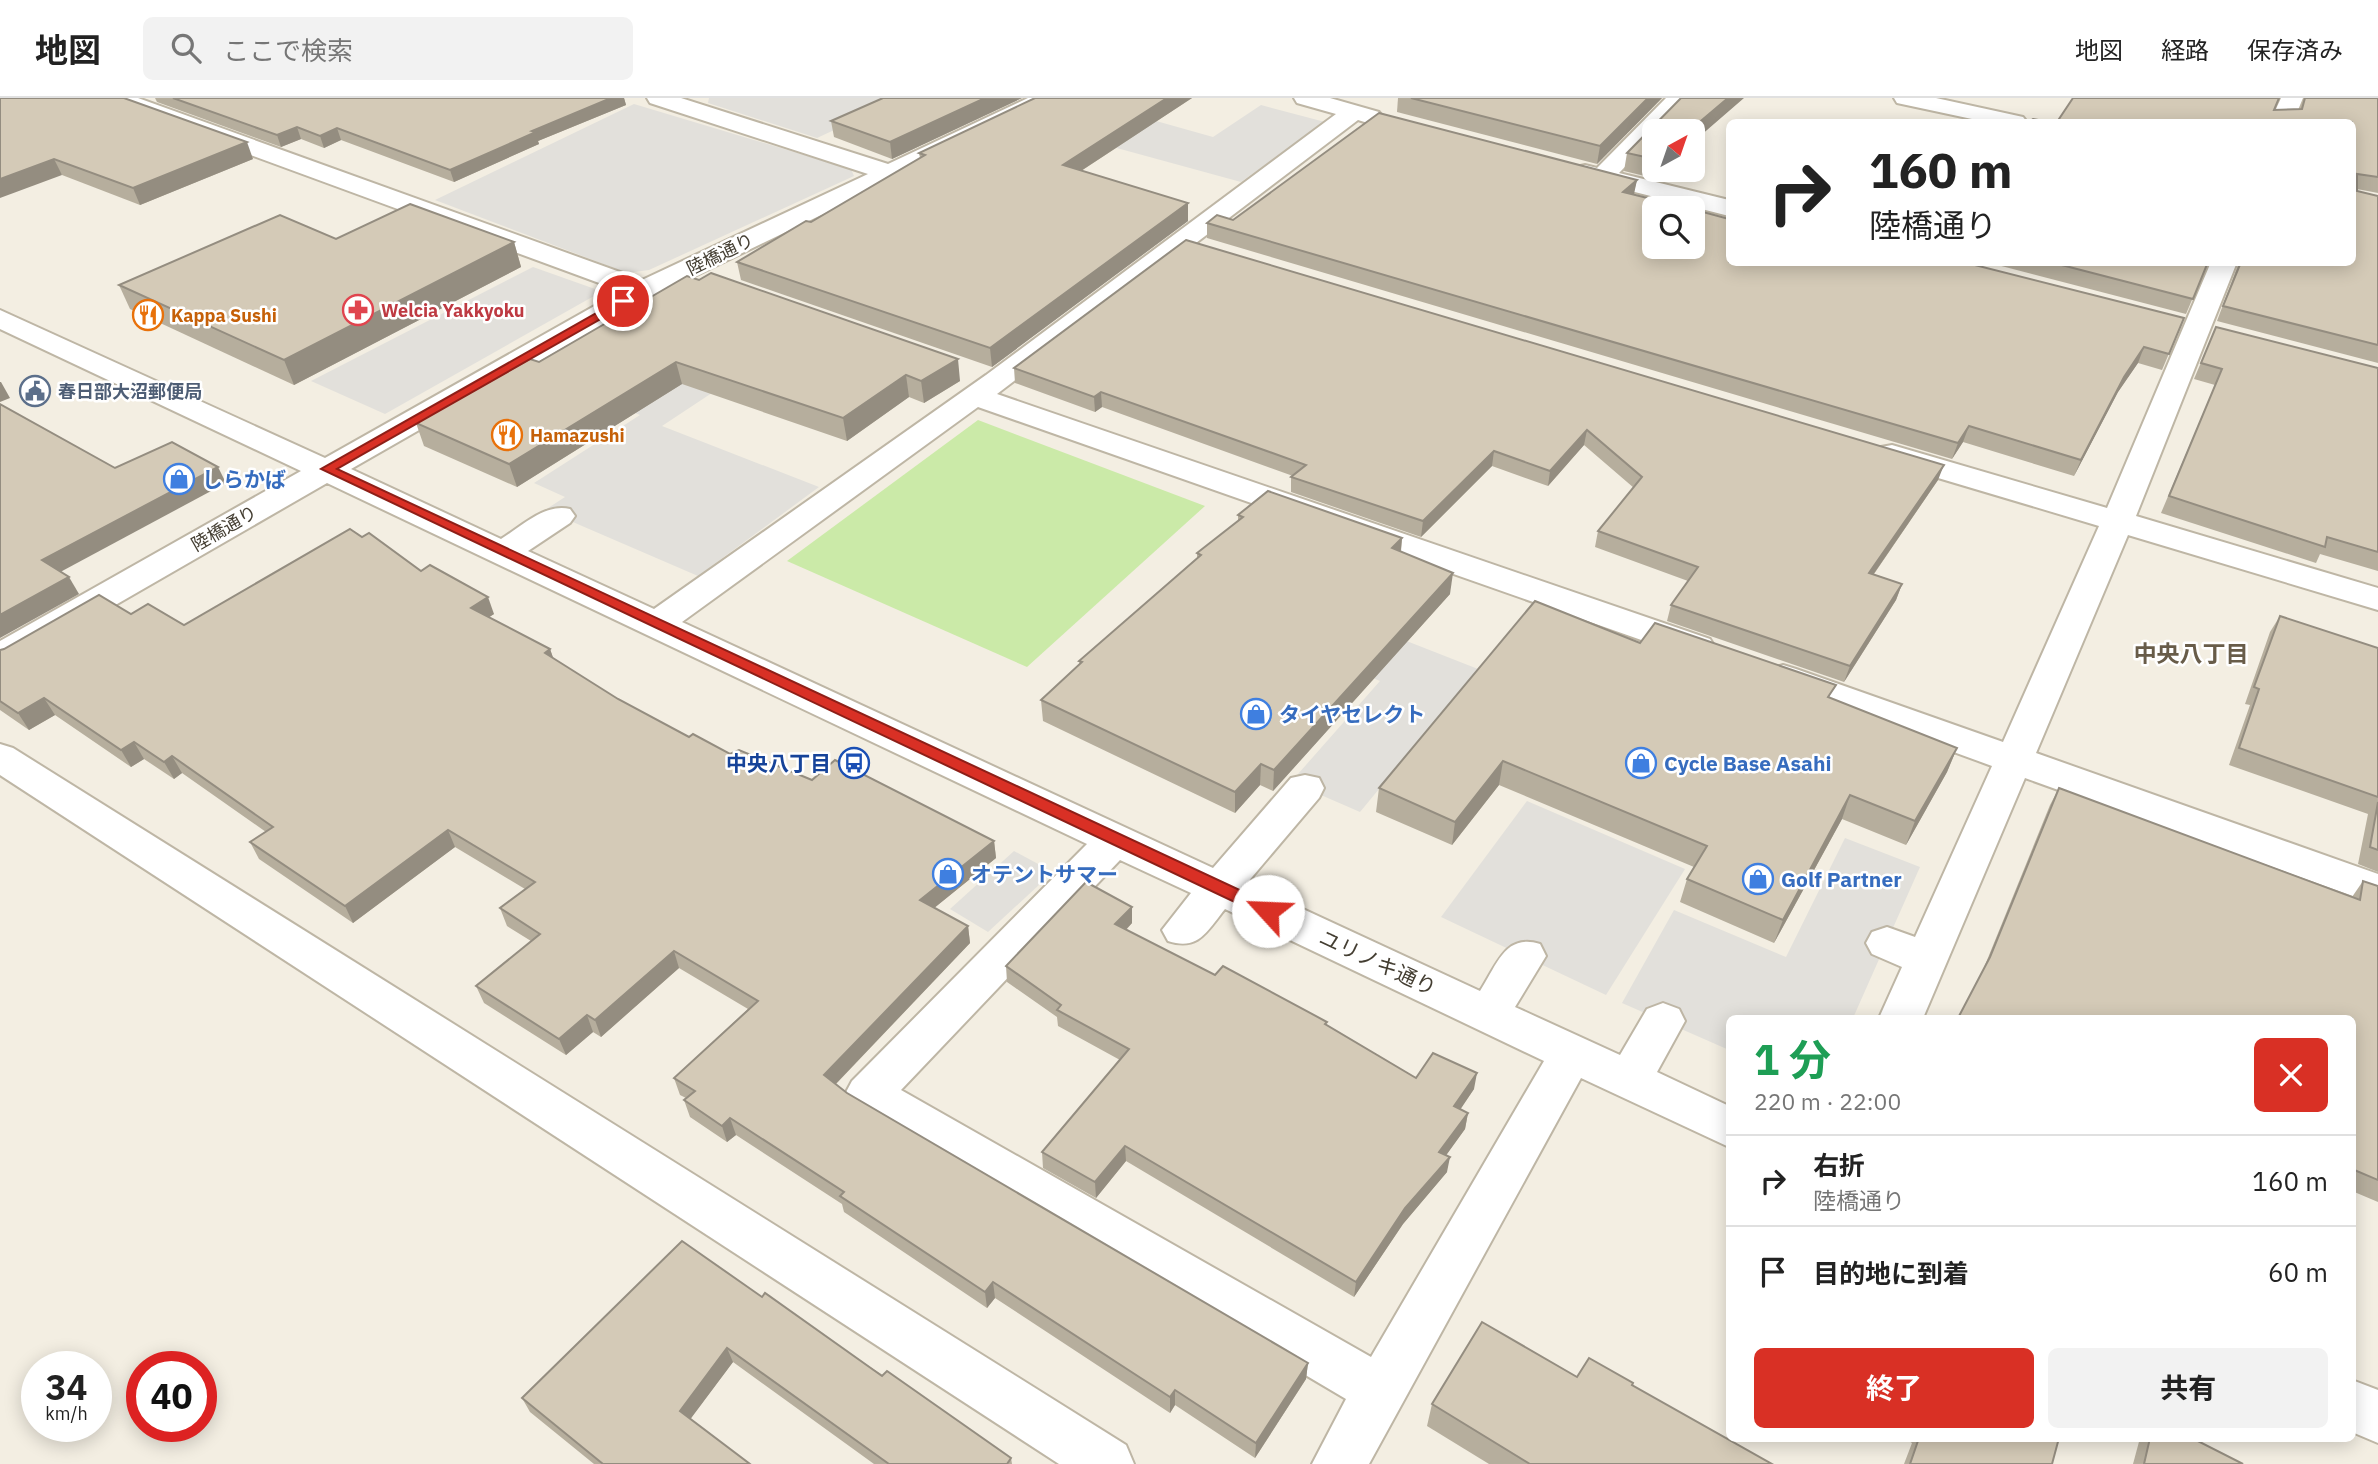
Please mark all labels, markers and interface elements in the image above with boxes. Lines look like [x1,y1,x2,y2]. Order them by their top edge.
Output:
search box [143,17,633,80]
text: 地図 [35,28,101,71]
icon: search [167,29,205,67]
text: ここで検索 [223,33,353,67]
text: 地図 [2075,34,2123,66]
text: 経路 [2161,34,2209,66]
text: 保存済み [2247,34,2343,66]
north arrow [1642,119,1704,182]
map controls [1642,119,1705,259]
text: 160 m [1869,138,2013,201]
icon: right [1754,147,1845,238]
button: search [1642,196,1705,259]
text: 陸橋通り [1869,204,1997,246]
street label: 陸橋通り [683,228,757,280]
pin [593,271,653,331]
icon: arrive [604,282,642,320]
pharmacy icon: Welcia Yakkyoku [341,293,375,327]
restaurant icon: Kappa Sushi [131,298,165,332]
place label: Welcia Yakkyoku [381,299,525,322]
place label: Kappa Sushi [171,304,277,327]
public building icon: 春日部大沼郵便局 [18,374,52,408]
place label: 春日部大沼郵便局 [58,380,202,403]
restaurant icon: Hamazushi [490,418,524,452]
place label: Hamazushi [530,424,625,447]
shop icon: しらかば [162,462,196,496]
place label: しらかば [202,465,286,493]
street label: 陸橋通り [187,500,261,556]
district label: 中央八丁目 [2134,638,2249,668]
shop icon: タイヤセレクト [1239,697,1273,731]
place label: タイヤセレクト [1279,700,1425,728]
bus stop icon: 中央八丁目 [837,746,871,780]
shop icon: Cycle Base Asahi [1624,746,1658,780]
place label: 中央八丁目 [726,749,831,777]
place label: Cycle Base Asahi [1664,749,1831,777]
shop icon: オテントサマー [931,857,965,891]
place label: オテントサマー [971,860,1118,888]
shop icon: Golf Partner [1741,862,1775,896]
place label: Golf Partner [1781,865,1902,893]
position arrow [1231,874,1305,948]
street label: ユリノキ通り [1315,923,1441,1001]
text: 1 分 [1754,1032,1831,1087]
button: close [2254,1038,2328,1112]
text: 220 m · 22:00 [1754,1086,1901,1116]
text: 右折 [1813,1148,1865,1182]
icon: right [1754,1162,1792,1200]
text: 160 m [2252,1164,2328,1198]
text: 陸橋通り [1813,1185,1905,1215]
icon: arrive [1754,1253,1792,1291]
text: 60 m [2268,1255,2328,1289]
text: 目的地に到着 [1813,1256,1969,1290]
button: 終了 [1754,1348,2034,1428]
button: 共有 [2048,1348,2328,1428]
speed limit sign: 40 [126,1351,217,1442]
text: 34 [45,1364,88,1410]
text: km/h [45,1402,88,1425]

